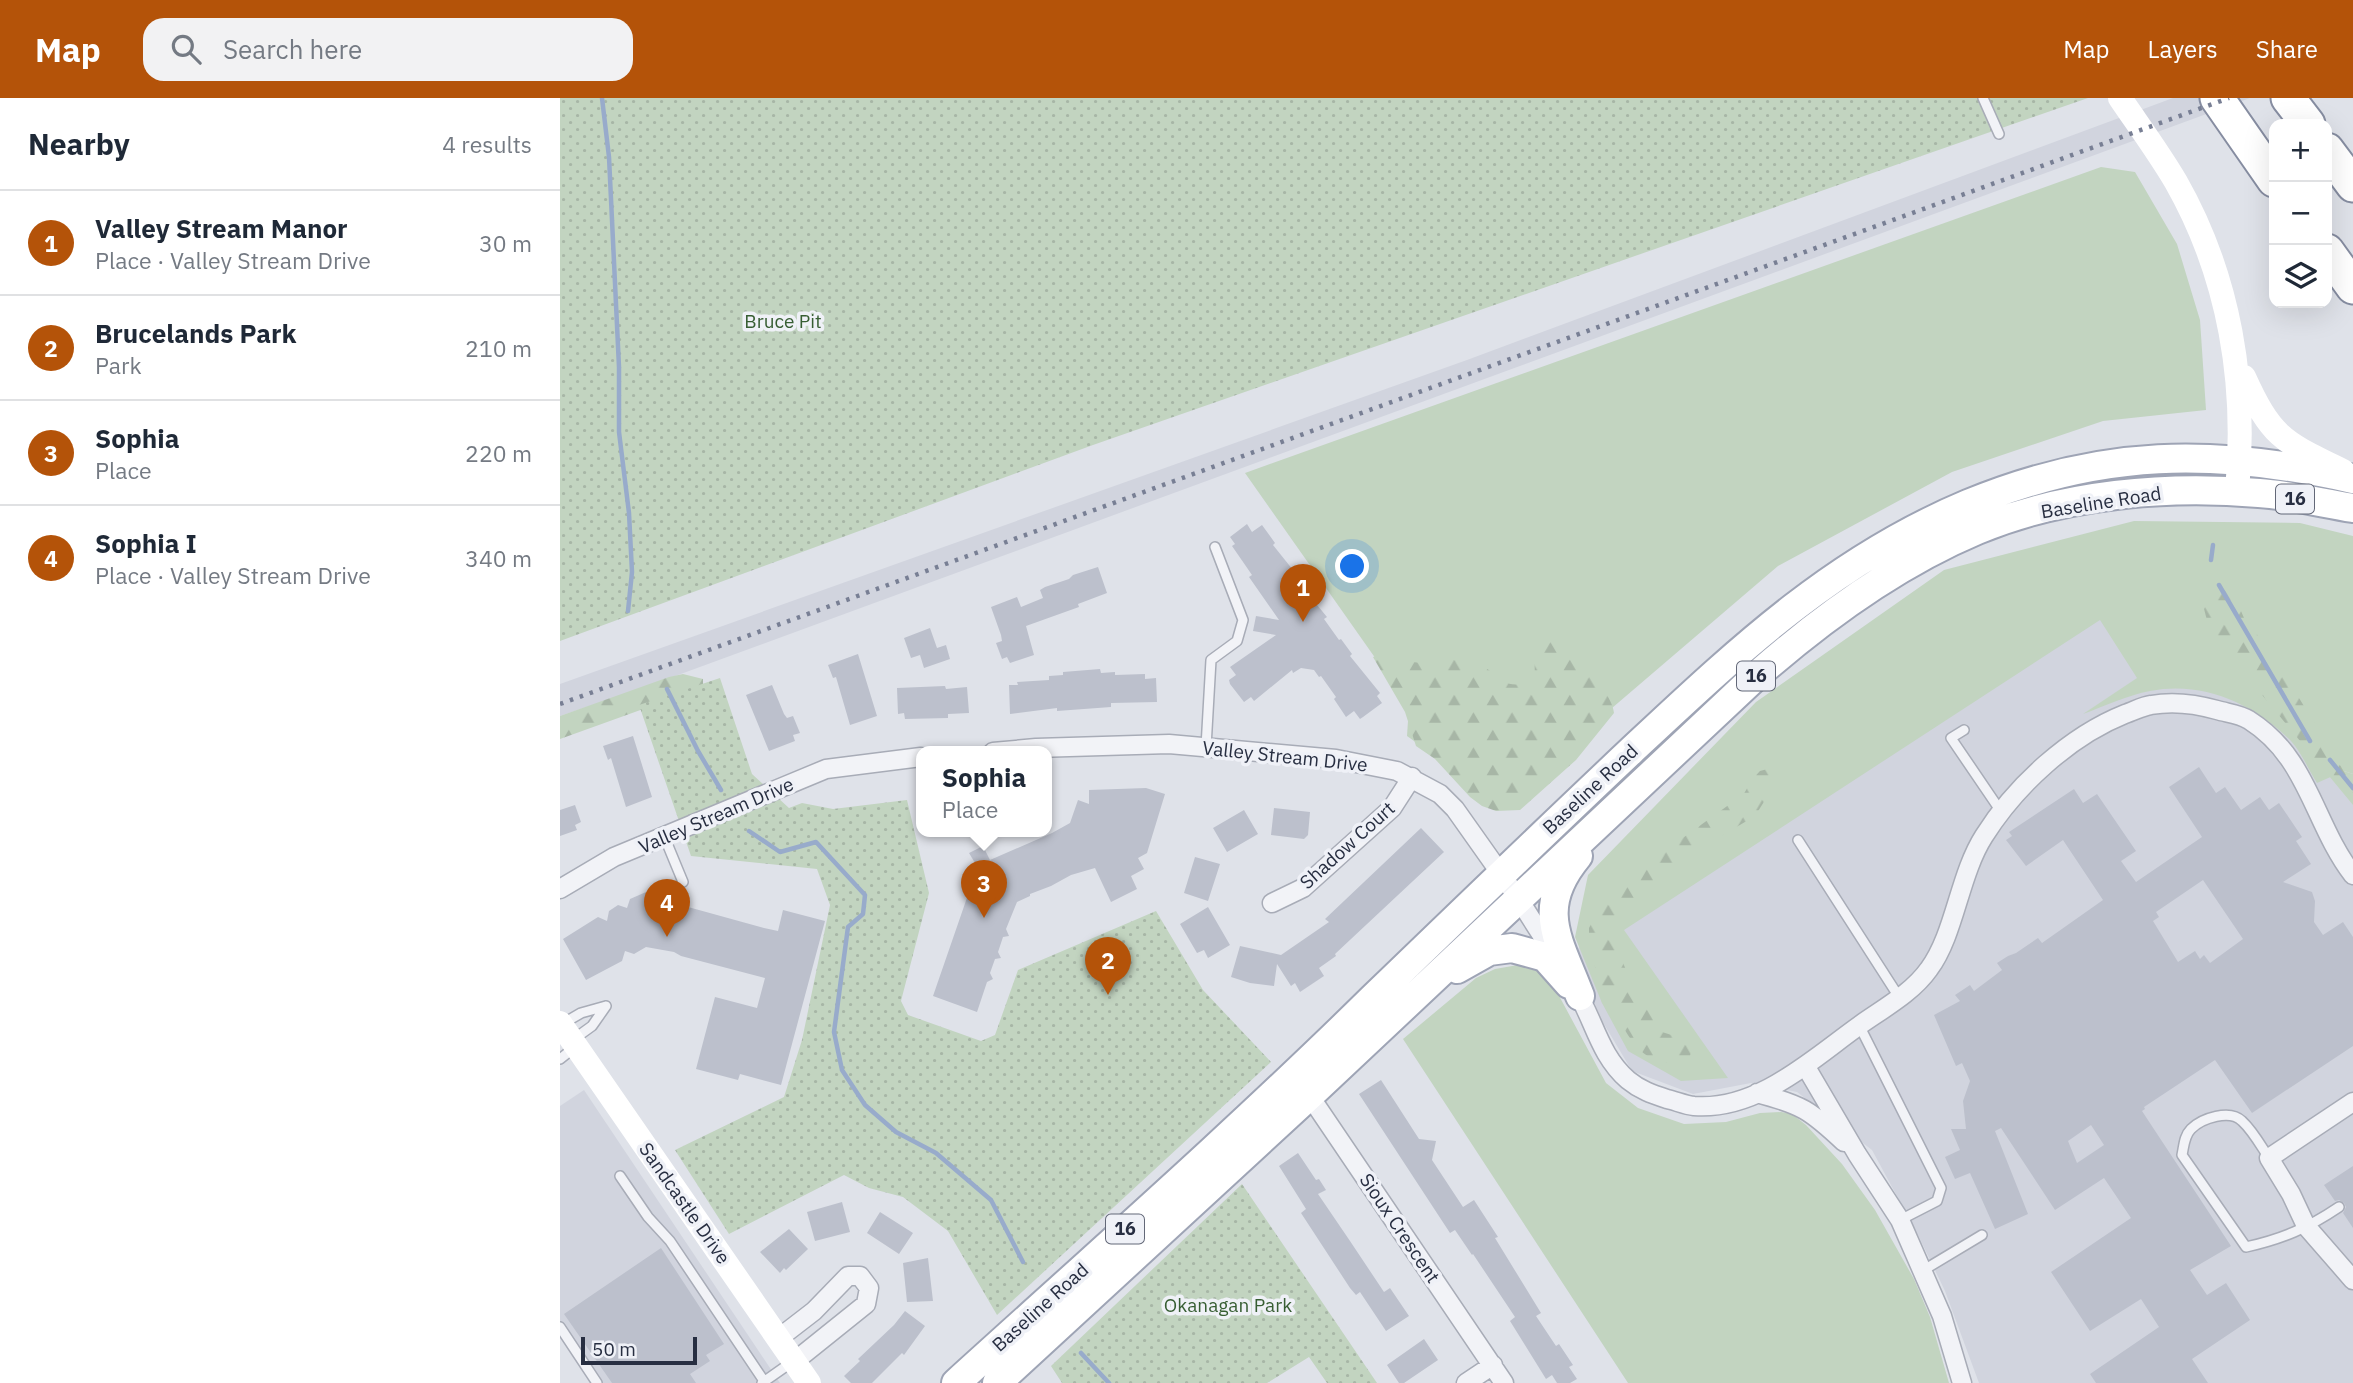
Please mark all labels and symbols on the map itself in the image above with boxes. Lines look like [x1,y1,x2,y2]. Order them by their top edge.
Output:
park label: Bruce Pit [744,309,822,333]
street label: Baseline Road [2039,481,2163,523]
road number: 16 [2276,484,2314,514]
your location [1335,549,1369,583]
pin: 1 [1280,564,1326,622]
road number: 16 [1737,662,1775,690]
street label: Valley Stream Drive [1201,735,1369,777]
street label: Baseline Road [1537,739,1643,839]
street label: Valley Stream Drive [635,772,797,858]
street label: Shadow Court [1295,796,1399,894]
pin: 3 [961,860,1007,918]
pin: 4 [644,879,690,937]
pin: 2 [1085,937,1131,995]
street label: Sandcastle Drive [634,1138,736,1268]
street label: Sioux Crescent [1355,1169,1445,1287]
road number: 16 [1106,1214,1144,1244]
street label: Baseline Road [987,1257,1093,1357]
park label: Okanagan Park [1164,1293,1292,1317]
scale bar [581,1334,696,1366]

